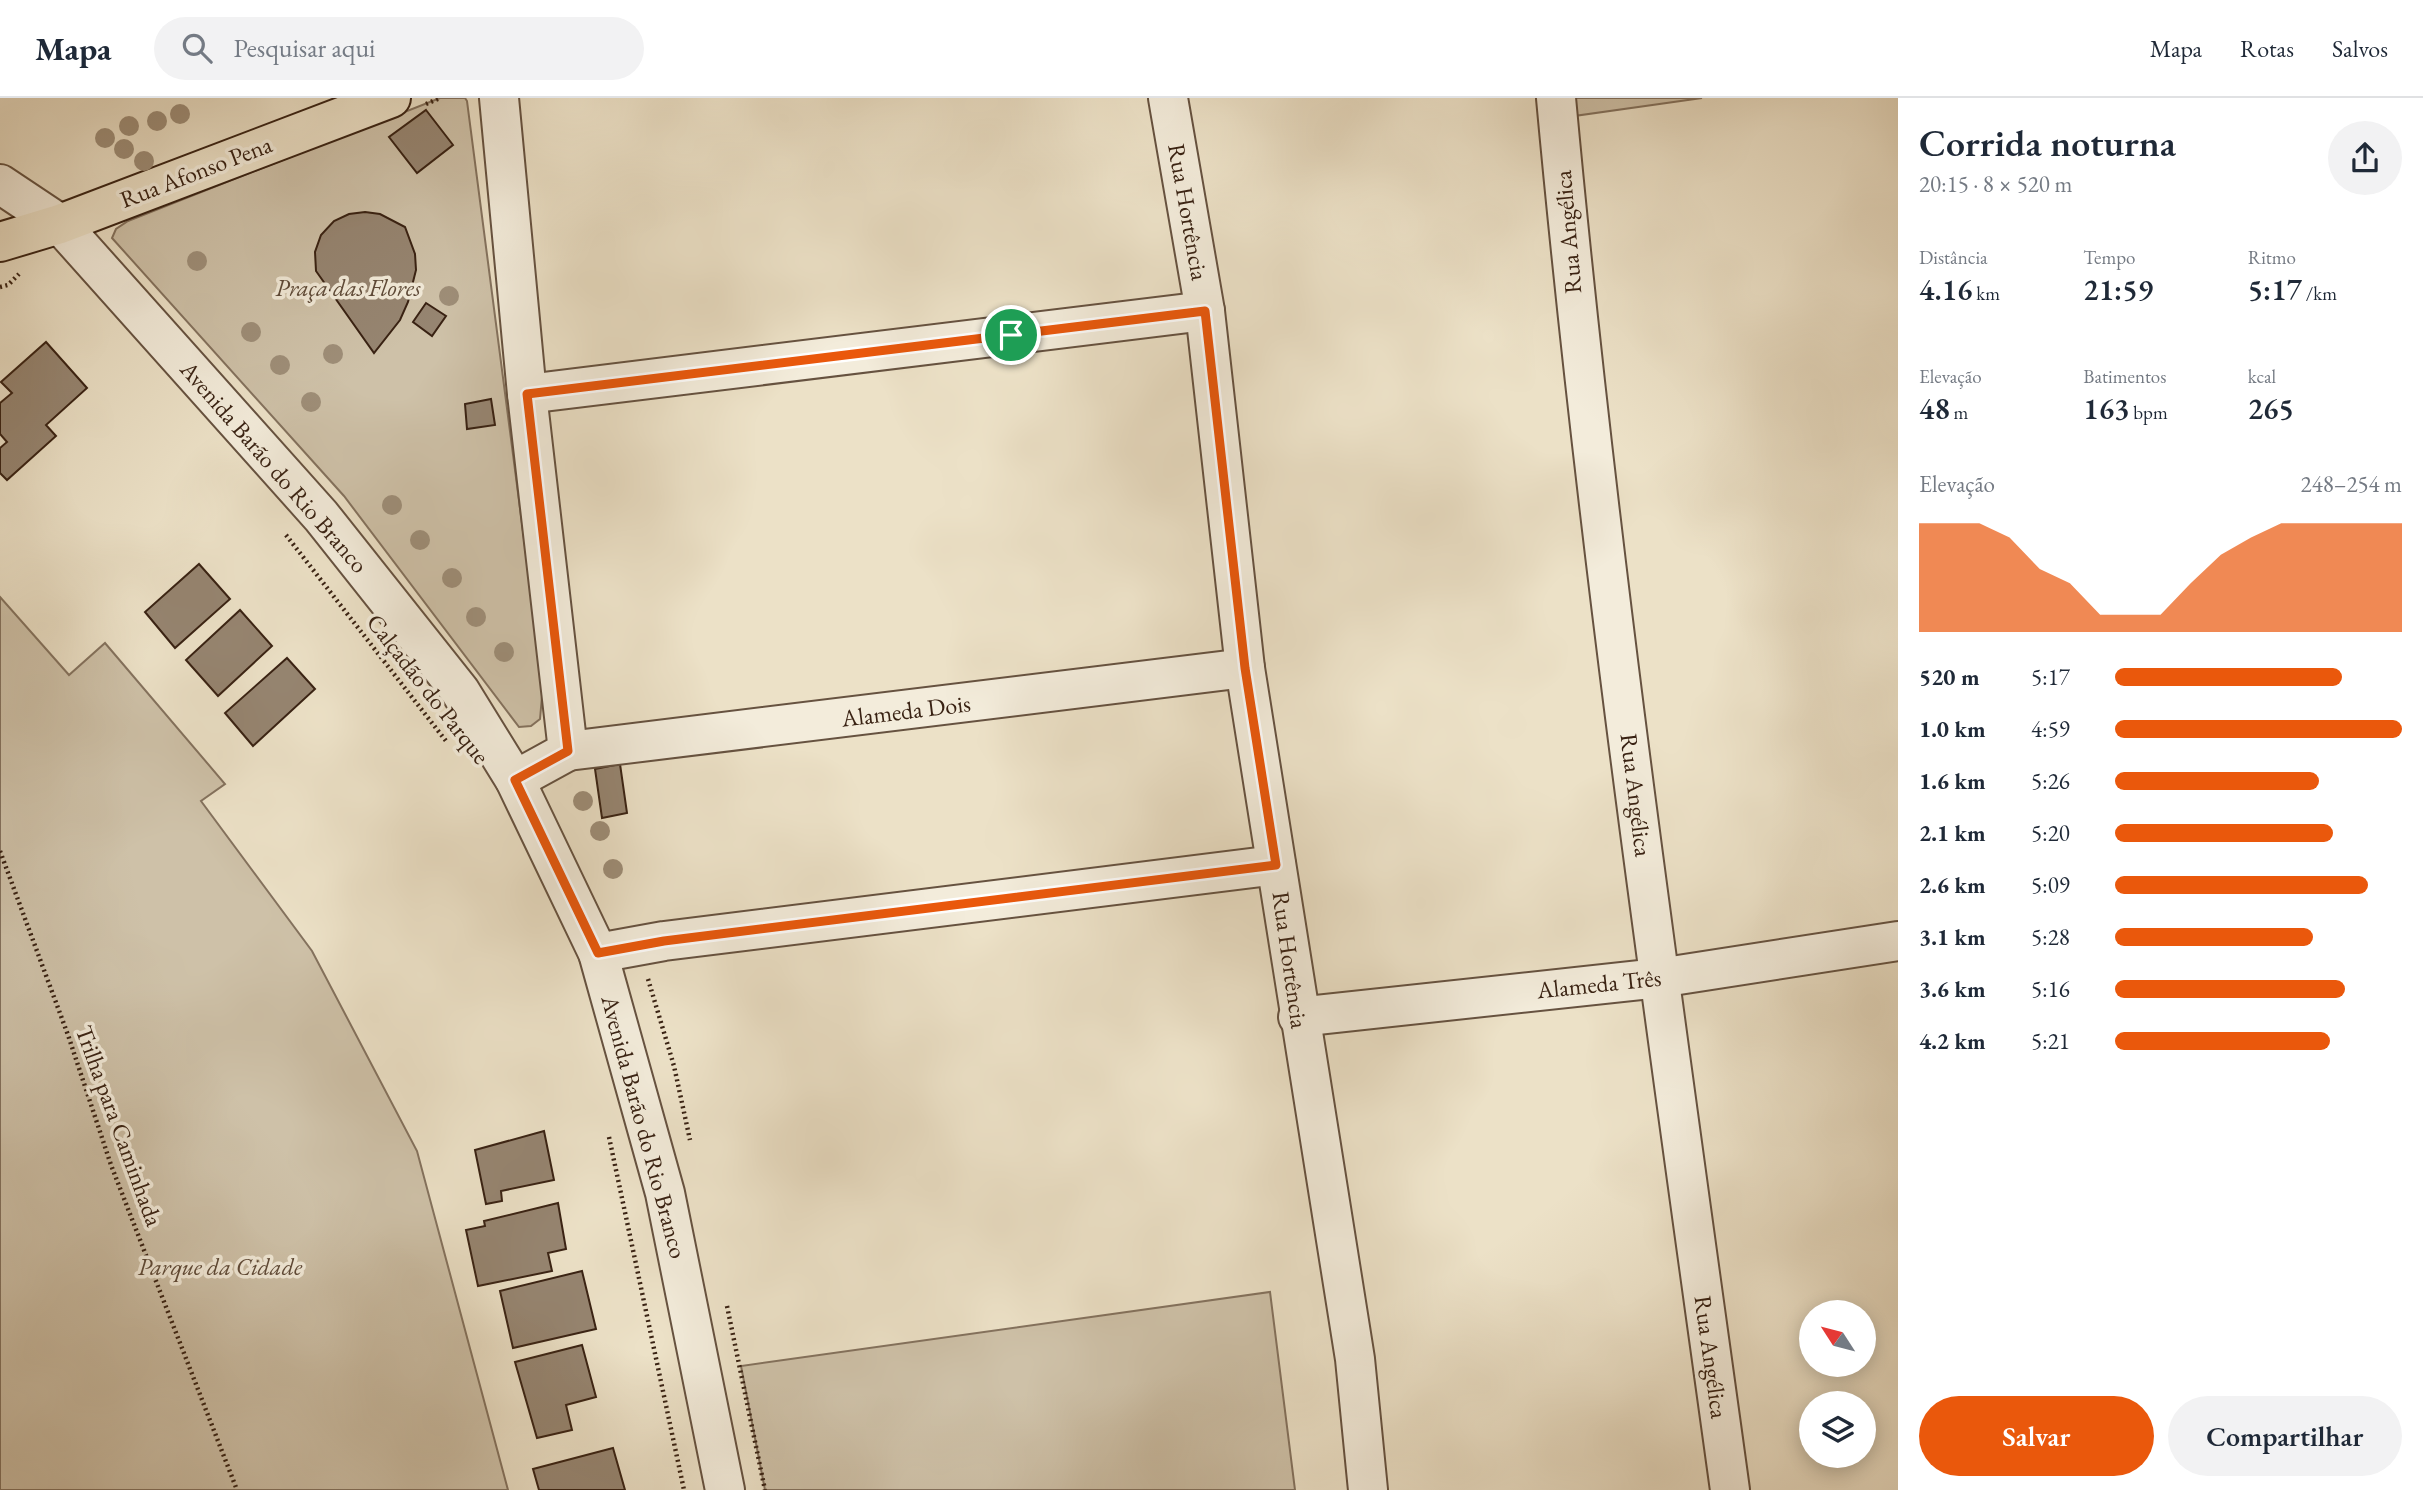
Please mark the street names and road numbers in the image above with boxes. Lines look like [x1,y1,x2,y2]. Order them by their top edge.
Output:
street label: Rua Afonso Pena [115,128,277,215]
street label: Rua Hortência [1161,141,1216,283]
street label: Rua Angélica [1547,169,1588,295]
street label: Avenida Barão do Rio Branco [173,353,375,579]
street label: Calçadão do Parque [360,607,497,770]
street label: Alameda Dois [839,687,972,734]
street label: Rua Angélica [1614,732,1659,859]
street label: Rua Hortência [1266,889,1316,1031]
street label: Alameda Três [1534,962,1663,1006]
street label: Avenida Barão do Rio Branco [594,991,695,1262]
street label: Trilha para Caminhada [69,1021,170,1231]
street label: Rua Angélica [1688,1293,1736,1421]

